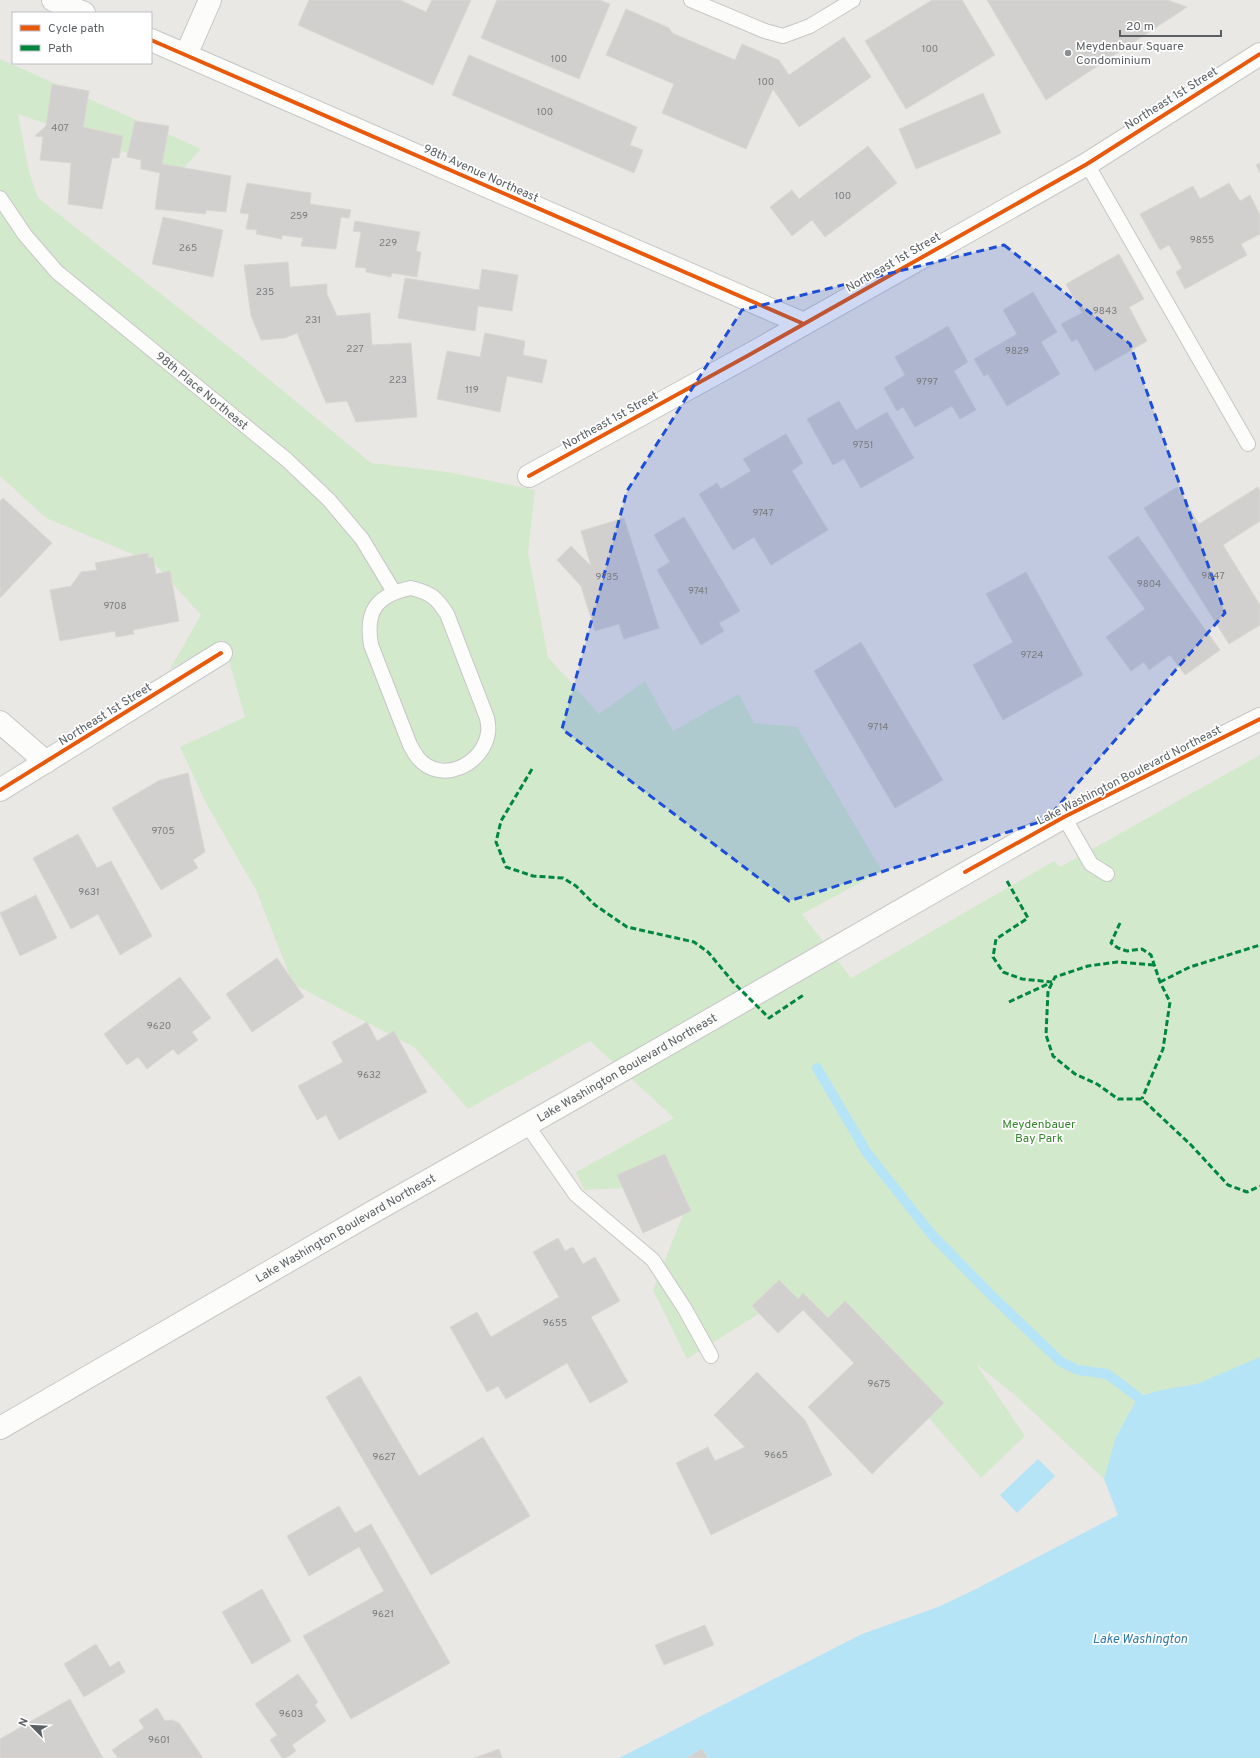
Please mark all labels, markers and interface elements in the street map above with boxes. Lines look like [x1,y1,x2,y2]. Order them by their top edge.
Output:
legend [12,12,152,64]
scale bar [1120,12,1221,38]
text: 20 m [1126,19,1154,35]
text: Cycle path [48,21,105,37]
place label: Meydenbaur Square Condominium [1076,39,1184,69]
text: Path [48,41,73,57]
house number: 100 [922,43,938,56]
marker: Meydenbaur Square Condominium [1063,48,1073,58]
house number: 100 [551,53,567,66]
street label: Northeast 1st Street [1122,64,1221,134]
house number: 100 [758,76,774,89]
house number: 100 [537,106,553,119]
house number: 407 [51,122,69,135]
street label: 98th Avenue Northeast [420,141,541,207]
house number: 100 [835,190,851,203]
house number: 259 [290,210,308,223]
street label: Northeast 1st Street [843,229,944,297]
house number: 9855 [1190,234,1214,247]
house number: 229 [379,237,397,250]
house number: 265 [179,242,197,255]
house number: 235 [256,286,274,299]
house number: 9843 [1093,305,1117,318]
house number: 231 [305,314,321,327]
house number: 227 [346,343,364,356]
house number: 9829 [1005,345,1029,358]
street label: 98th Place Northeast [152,349,251,434]
house number: 223 [389,374,407,387]
house number: 9797 [916,376,938,389]
house number: 119 [465,384,479,397]
street label: Northeast 1st Street [560,388,661,454]
house number: 9751 [853,439,873,452]
house number: 9747 [752,507,774,520]
house number: 9847 [1201,570,1225,583]
house number: 9735 [596,571,618,584]
house number: 9804 [1137,578,1161,591]
house number: 9741 [688,585,708,598]
house number: 9708 [103,600,127,613]
house number: 9724 [1021,649,1043,662]
street label: Northeast 1st Street [56,680,155,750]
house number: 9714 [868,721,888,734]
street label: Lake Washington Boulevard Northeast [1034,722,1224,830]
house number: 9705 [151,825,175,838]
house number: 9631 [78,886,100,899]
street label: Lake Washington Boulevard Northeast [534,1011,720,1127]
house number: 9620 [147,1020,171,1033]
house number: 9632 [357,1069,381,1082]
park label: Meydenbauer Bay Park [1002,1117,1076,1147]
street label: Lake Washington Boulevard Northeast [253,1171,439,1287]
house number: 9655 [543,1317,567,1330]
house number: 9675 [867,1378,891,1391]
house number: 9665 [764,1449,788,1462]
house number: 9627 [372,1451,396,1464]
house number: 9621 [372,1608,394,1621]
water label: Lake Washington [1093,1632,1187,1648]
north arrow [12,1706,52,1746]
house number: 9603 [279,1708,303,1721]
text: N [16,1716,32,1729]
house number: 9601 [148,1734,170,1747]

